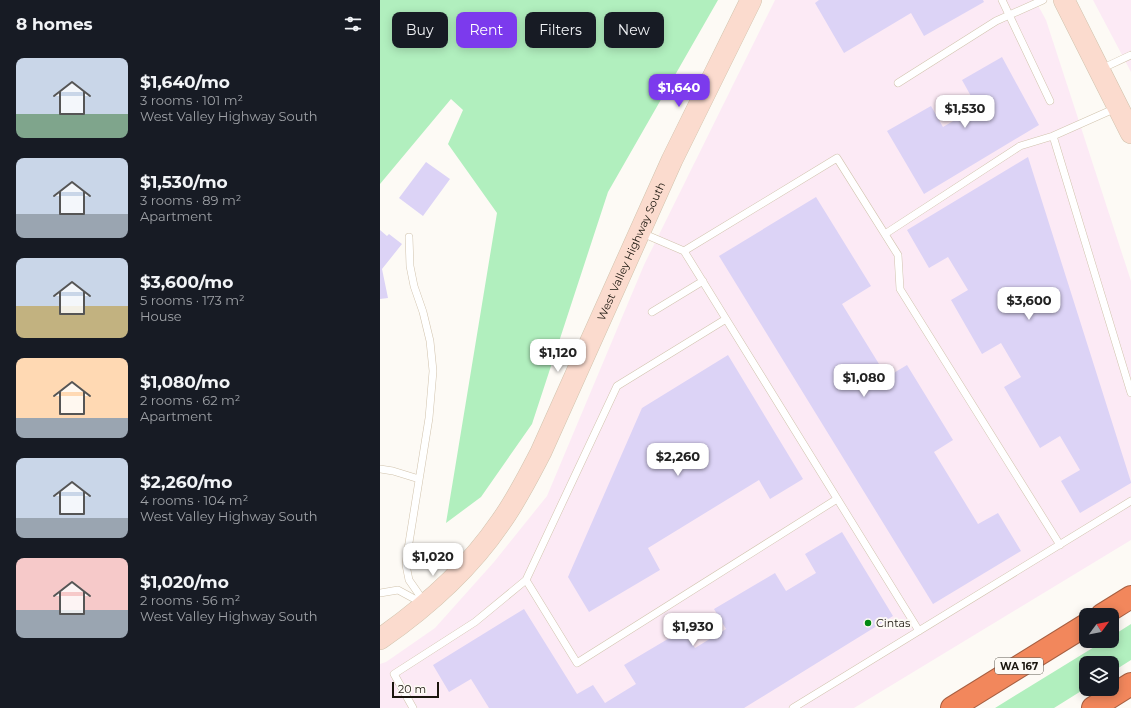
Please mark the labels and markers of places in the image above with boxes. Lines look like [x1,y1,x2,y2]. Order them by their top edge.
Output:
pin: $1,640 [646,74,712,108]
pin: $1,530 [932,95,998,129]
pin: $3,600 [996,287,1062,321]
pin: $1,120 [525,339,591,373]
pin: $1,080 [831,364,897,398]
pin: $2,260 [645,443,711,477]
pin: $1,020 [400,543,466,577]
pin: $1,930 [660,613,726,647]
place label: Cintas [876,616,911,630]
marker: Cintas [863,618,873,628]

